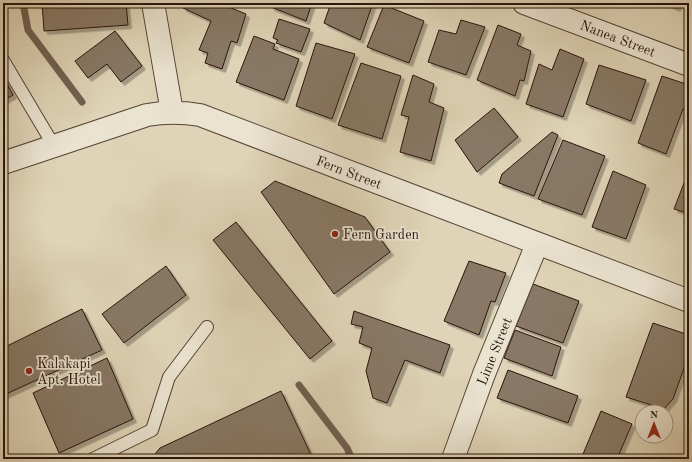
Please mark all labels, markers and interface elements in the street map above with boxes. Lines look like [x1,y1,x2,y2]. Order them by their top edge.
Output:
street label: Nanea Street [578,18,657,60]
street label: Fern Street [314,154,384,192]
place label: Fern Garden [343,228,420,242]
marker: Fern Garden [330,229,340,239]
street label: Lime Street [475,315,515,387]
place label: Kalakapi Apt. Hotel [37,357,101,387]
marker: Kalakapi Apt. Hotel [24,366,34,376]
north arrow [634,404,674,444]
text: N [650,410,659,421]

